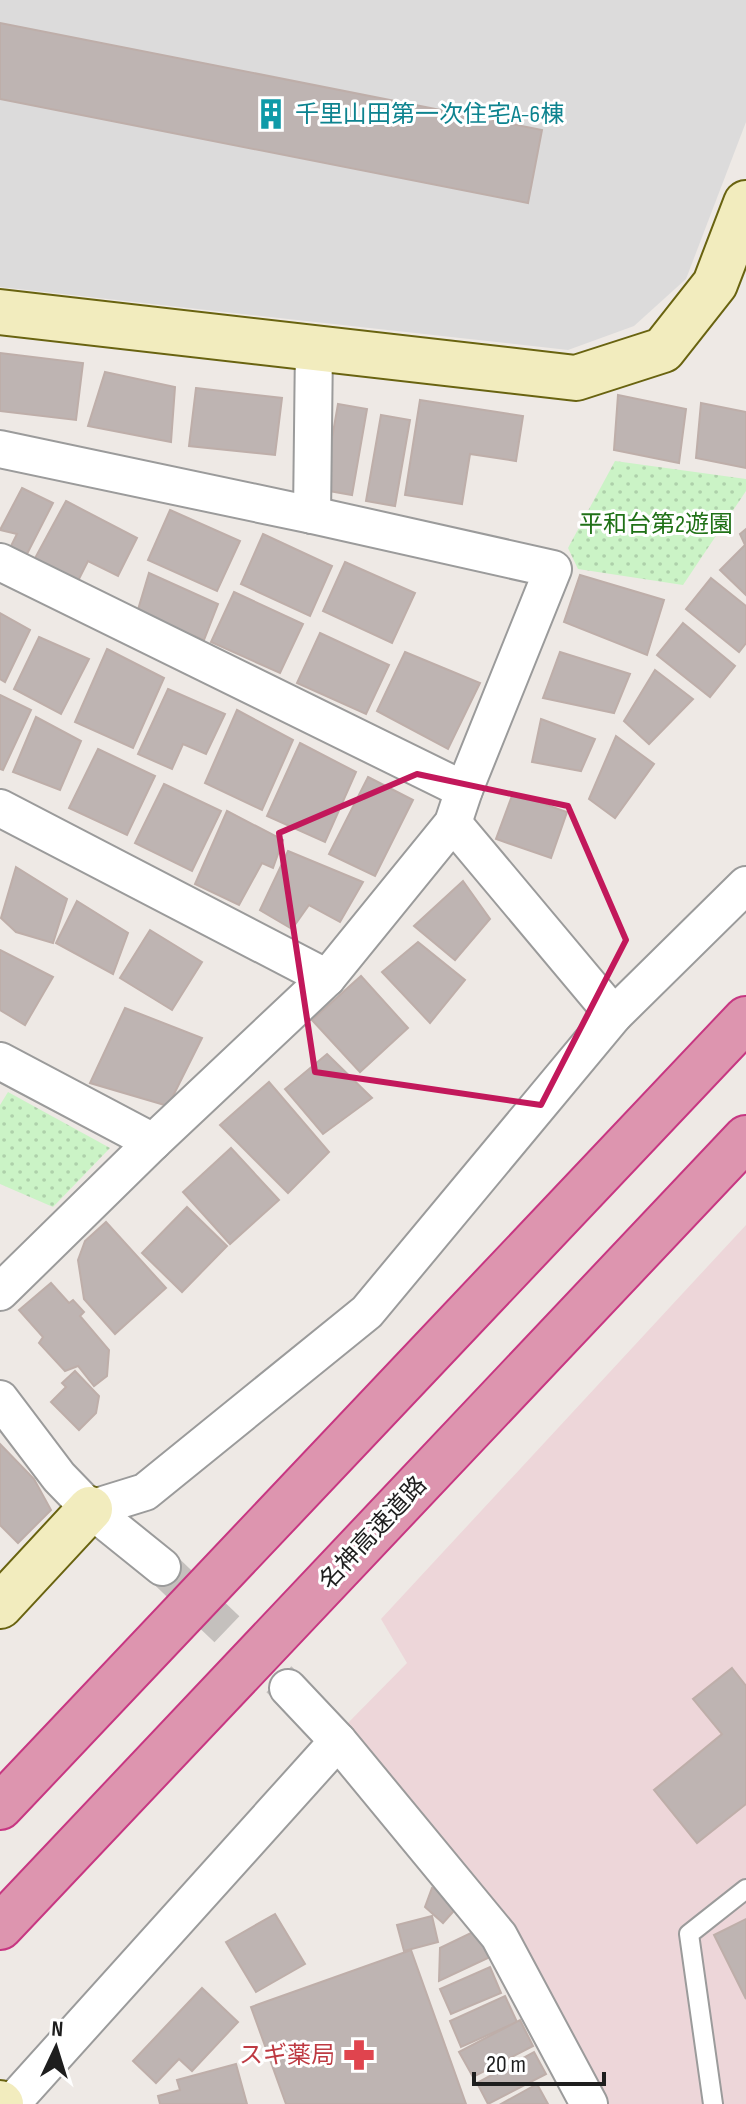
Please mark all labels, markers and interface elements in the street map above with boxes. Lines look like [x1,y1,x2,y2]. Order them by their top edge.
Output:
building icon: 千里山田第一次住宅A-6棟 [254,97,288,131]
place label: 千里山田第一次住宅A-6棟 [295,100,564,129]
park label: 平和台第2遊園 [579,510,733,539]
street label: 名神高速道路 [313,1470,433,1596]
north arrow [16,2008,96,2088]
text: N [50,2016,64,2043]
scale bar [474,2036,604,2086]
pharmacy icon: スギ薬局 [342,2038,376,2072]
place label: スギ薬局 [239,2041,335,2070]
text: 20 m [486,2050,526,2079]

